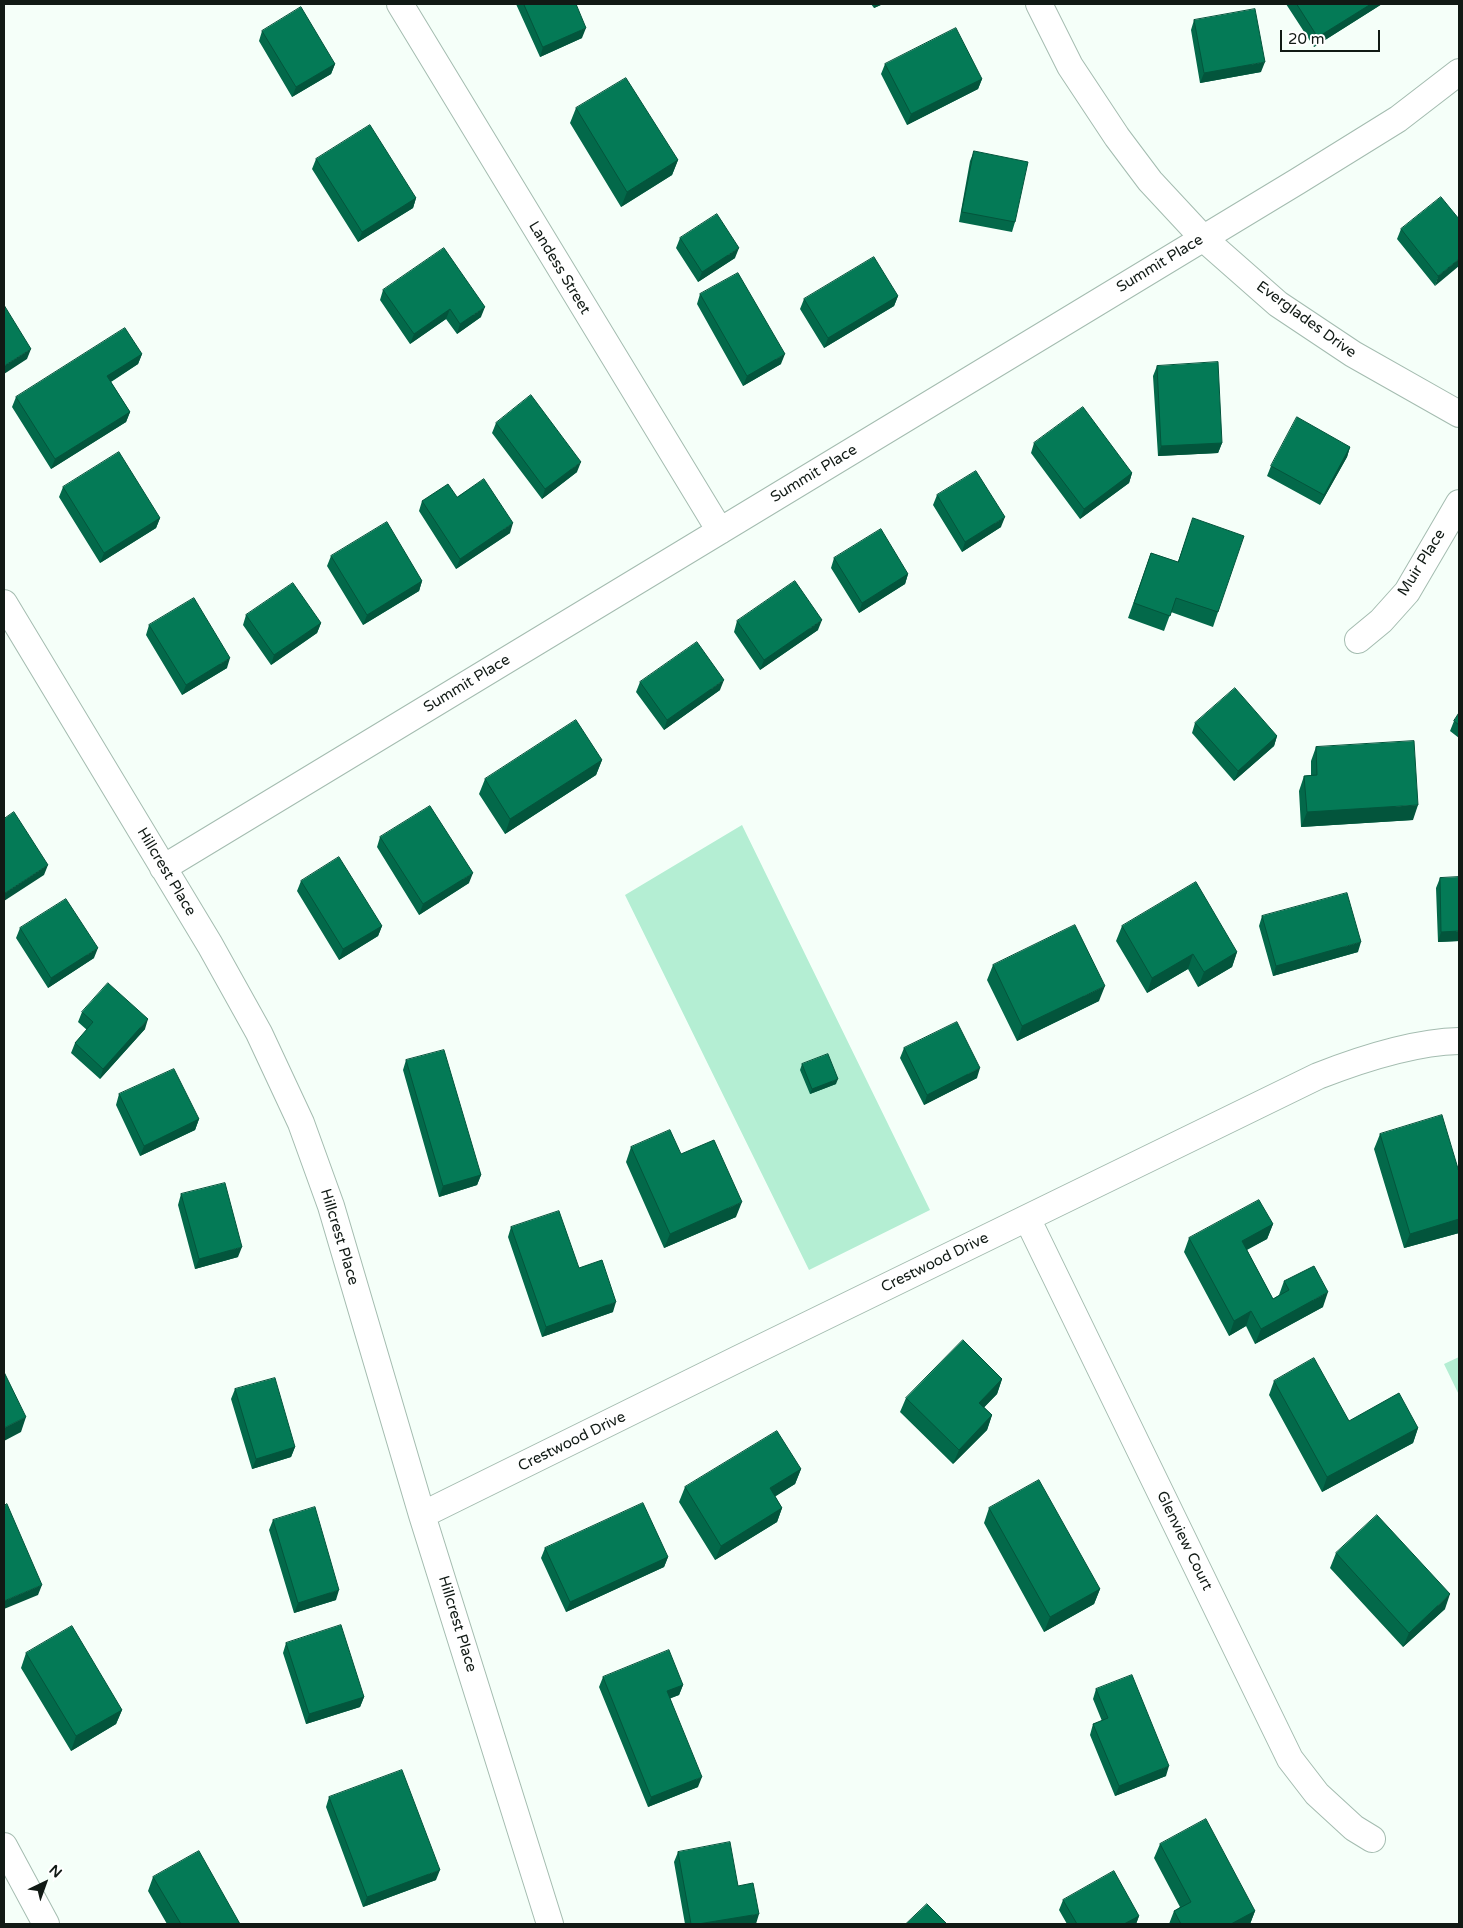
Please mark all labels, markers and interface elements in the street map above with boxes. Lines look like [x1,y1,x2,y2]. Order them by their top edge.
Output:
scale bar [1283,20,1383,52]
text: 20 m [1288,30,1325,48]
street label: Landess Street [524,218,594,318]
street label: Summit Place [1113,231,1207,297]
street label: Everglades Drive [1253,278,1359,362]
street label: Summit Place [767,441,861,507]
street label: Muir Place [1394,526,1450,600]
street label: Summit Place [420,651,514,717]
street label: Hillcrest Place [133,825,199,919]
street label: Hillcrest Place [316,1187,362,1287]
street label: Crestwood Drive [878,1229,992,1297]
street label: Crestwood Drive [515,1408,629,1476]
street label: Glenview Court [1152,1488,1216,1594]
street label: Hillcrest Place [434,1574,480,1674]
north arrow [20,1858,70,1908]
text: N [46,1861,65,1882]

